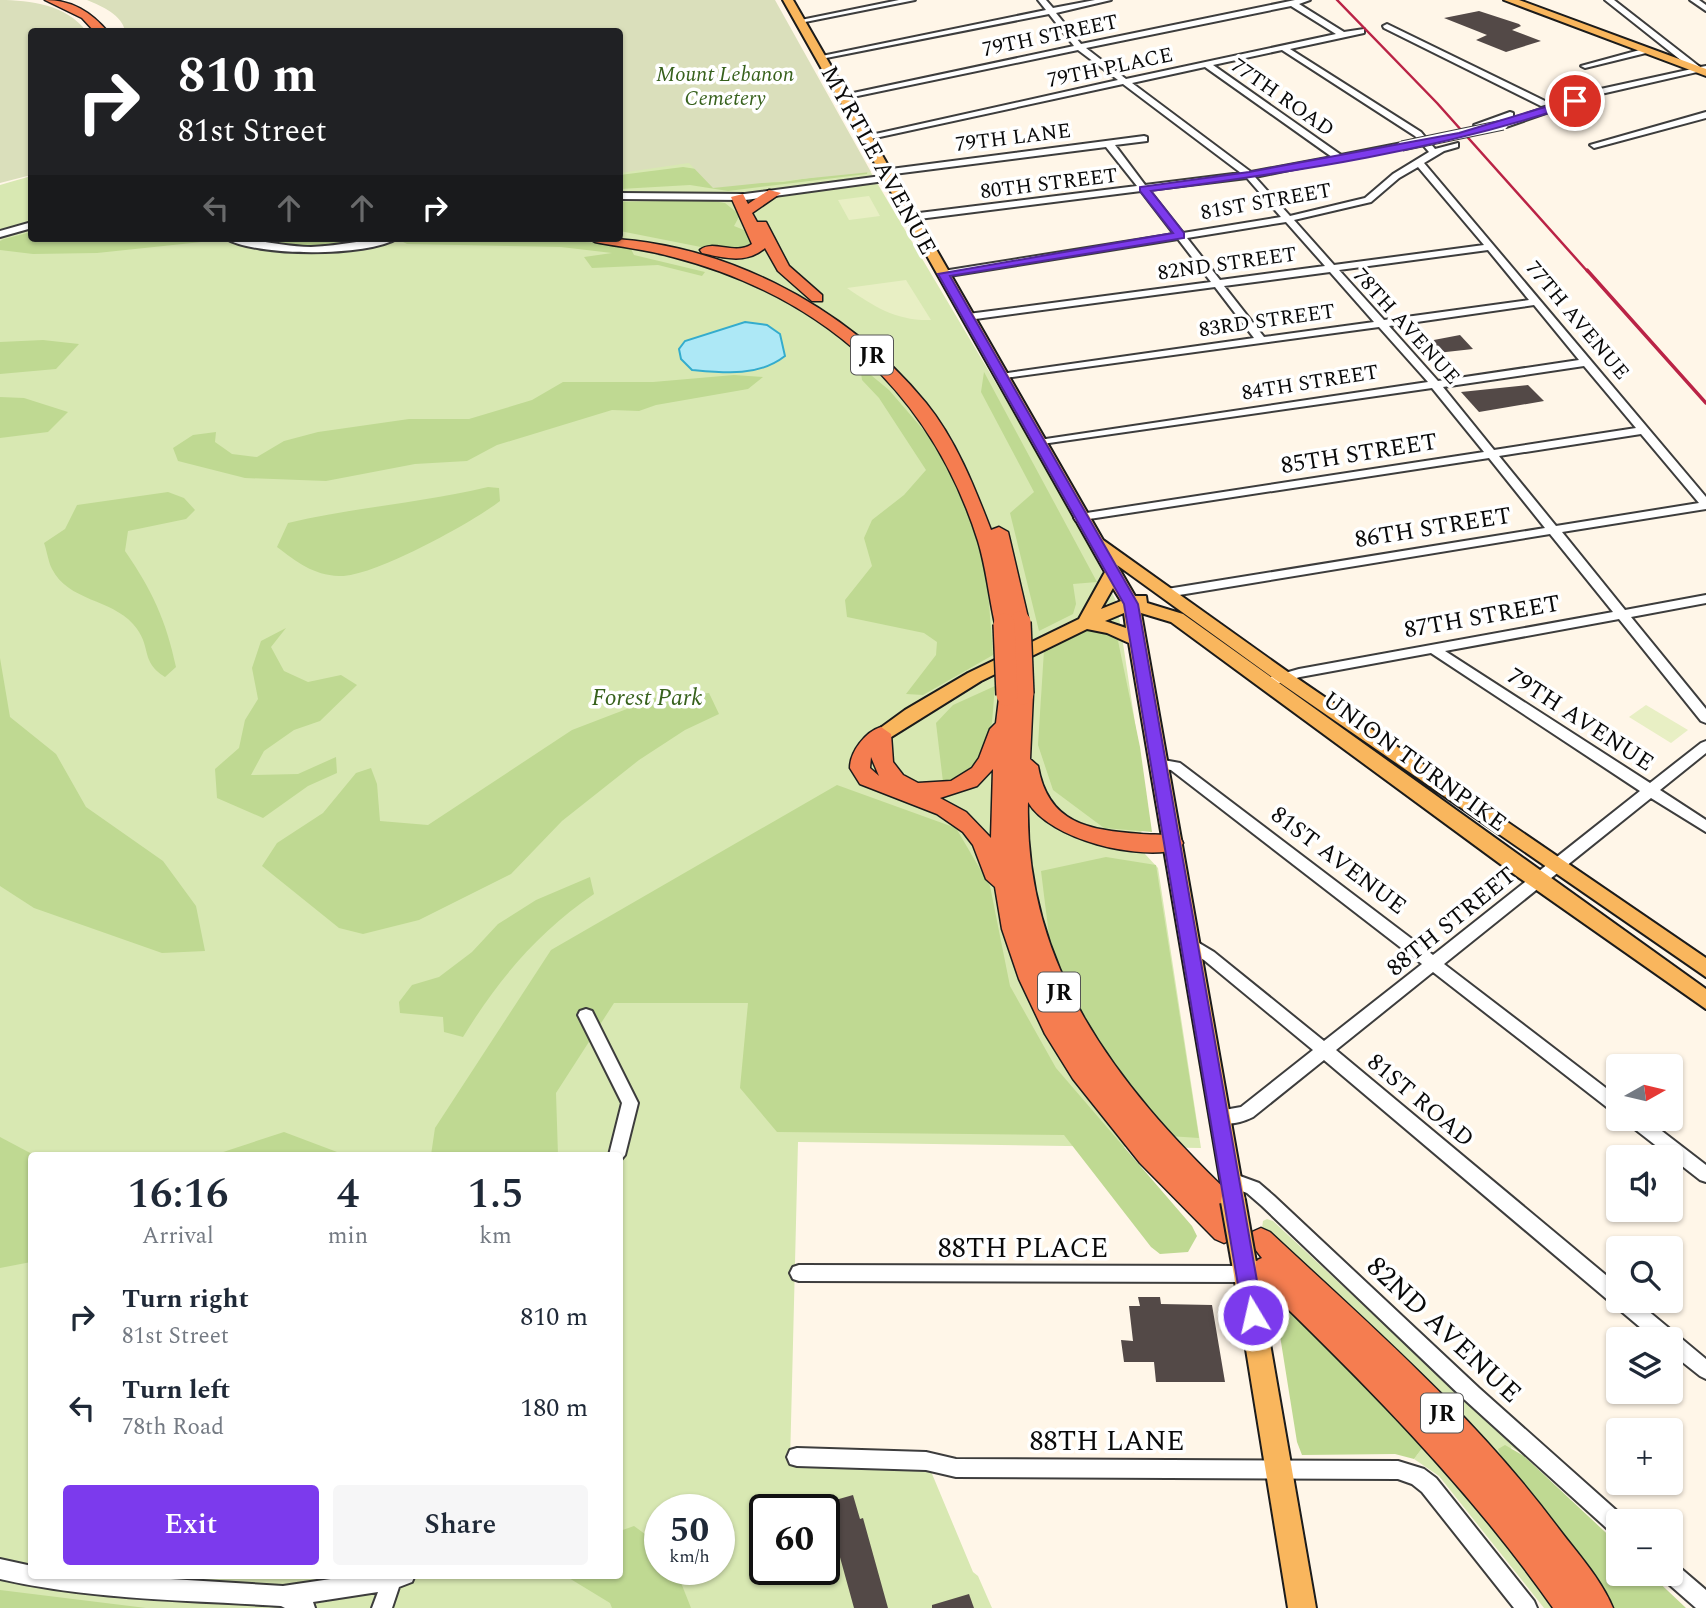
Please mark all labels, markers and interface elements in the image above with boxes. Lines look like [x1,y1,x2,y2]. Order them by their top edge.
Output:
street label: 79TH STREET [979,6,1121,66]
text: 810 m [178,39,317,114]
street label: 79TH PLACE [1044,39,1176,97]
street label: 77TH ROAD [1224,50,1341,145]
icon: right [63,56,154,147]
park label: Mount Lebanon Cemetery [656,59,794,115]
street label: MYRTLE AVENUE [811,59,945,262]
pin [1545,71,1605,131]
icon: arrive [1556,82,1594,120]
text: 81st Street [178,107,327,156]
street label: 79TH LANE [953,115,1073,161]
street label: 80TH STREET [979,160,1120,208]
street label: 81ST STREET [1198,175,1334,229]
icon: left [197,189,235,227]
icon: ahead [270,189,308,227]
icon: ahead [343,189,381,227]
icon: right [416,189,454,227]
street label: 82ND STREET [1156,238,1299,290]
street label: 77TH AVENUE [1517,254,1637,388]
street label: 78TH AVENUE [1345,261,1468,392]
street label: 83RD STREET [1197,296,1337,346]
road number: JR [851,336,893,374]
street label: 84TH STREET [1239,356,1381,410]
street label: 85TH STREET [1278,424,1440,484]
street label: 86TH STREET [1352,498,1514,558]
street label: 87TH STREET [1401,586,1563,648]
street label: 79TH AVENUE [1500,659,1661,781]
park label: Forest Park [592,680,702,716]
street label: UNION TURNPIKE [1315,683,1514,841]
street label: 81ST AVENUE [1263,798,1414,924]
street label: 88TH STREET [1379,858,1524,985]
road number: JR [1038,973,1080,1012]
street label: 81ST ROAD [1359,1045,1482,1156]
north arrow [1606,1054,1684,1130]
map controls [1606,1054,1683,1586]
button: sound [1606,1145,1683,1222]
text: 16:16 [127,1163,228,1226]
text: 4 [337,1163,359,1226]
text: 1.5 [468,1163,524,1226]
text: Arrival [142,1219,214,1254]
text: min [328,1219,368,1254]
text: km [479,1219,512,1254]
street label: 88TH PLACE [938,1227,1108,1270]
button: search [1606,1236,1683,1313]
street label: 82ND AVENUE [1356,1246,1532,1414]
position arrow [1216,1278,1290,1352]
text: Turn right [122,1279,249,1319]
text: 810 m [520,1297,588,1337]
icon: right [63,1298,101,1336]
text: 81st Street [122,1319,229,1354]
button: layers [1606,1327,1683,1404]
text: Turn left [122,1370,230,1410]
text: 180 m [520,1388,588,1428]
icon: left [63,1389,101,1427]
road number: JR [1421,1394,1463,1432]
text: 78th Road [122,1410,224,1445]
button: + [1606,1418,1683,1495]
street label: 88TH LANE [1029,1420,1185,1463]
button: Exit [63,1485,319,1565]
button: Share [333,1485,588,1565]
speed limit sign: 60 [749,1494,840,1585]
text: 50 [670,1504,709,1557]
button: − [1606,1509,1683,1586]
text: km/h [669,1543,710,1570]

